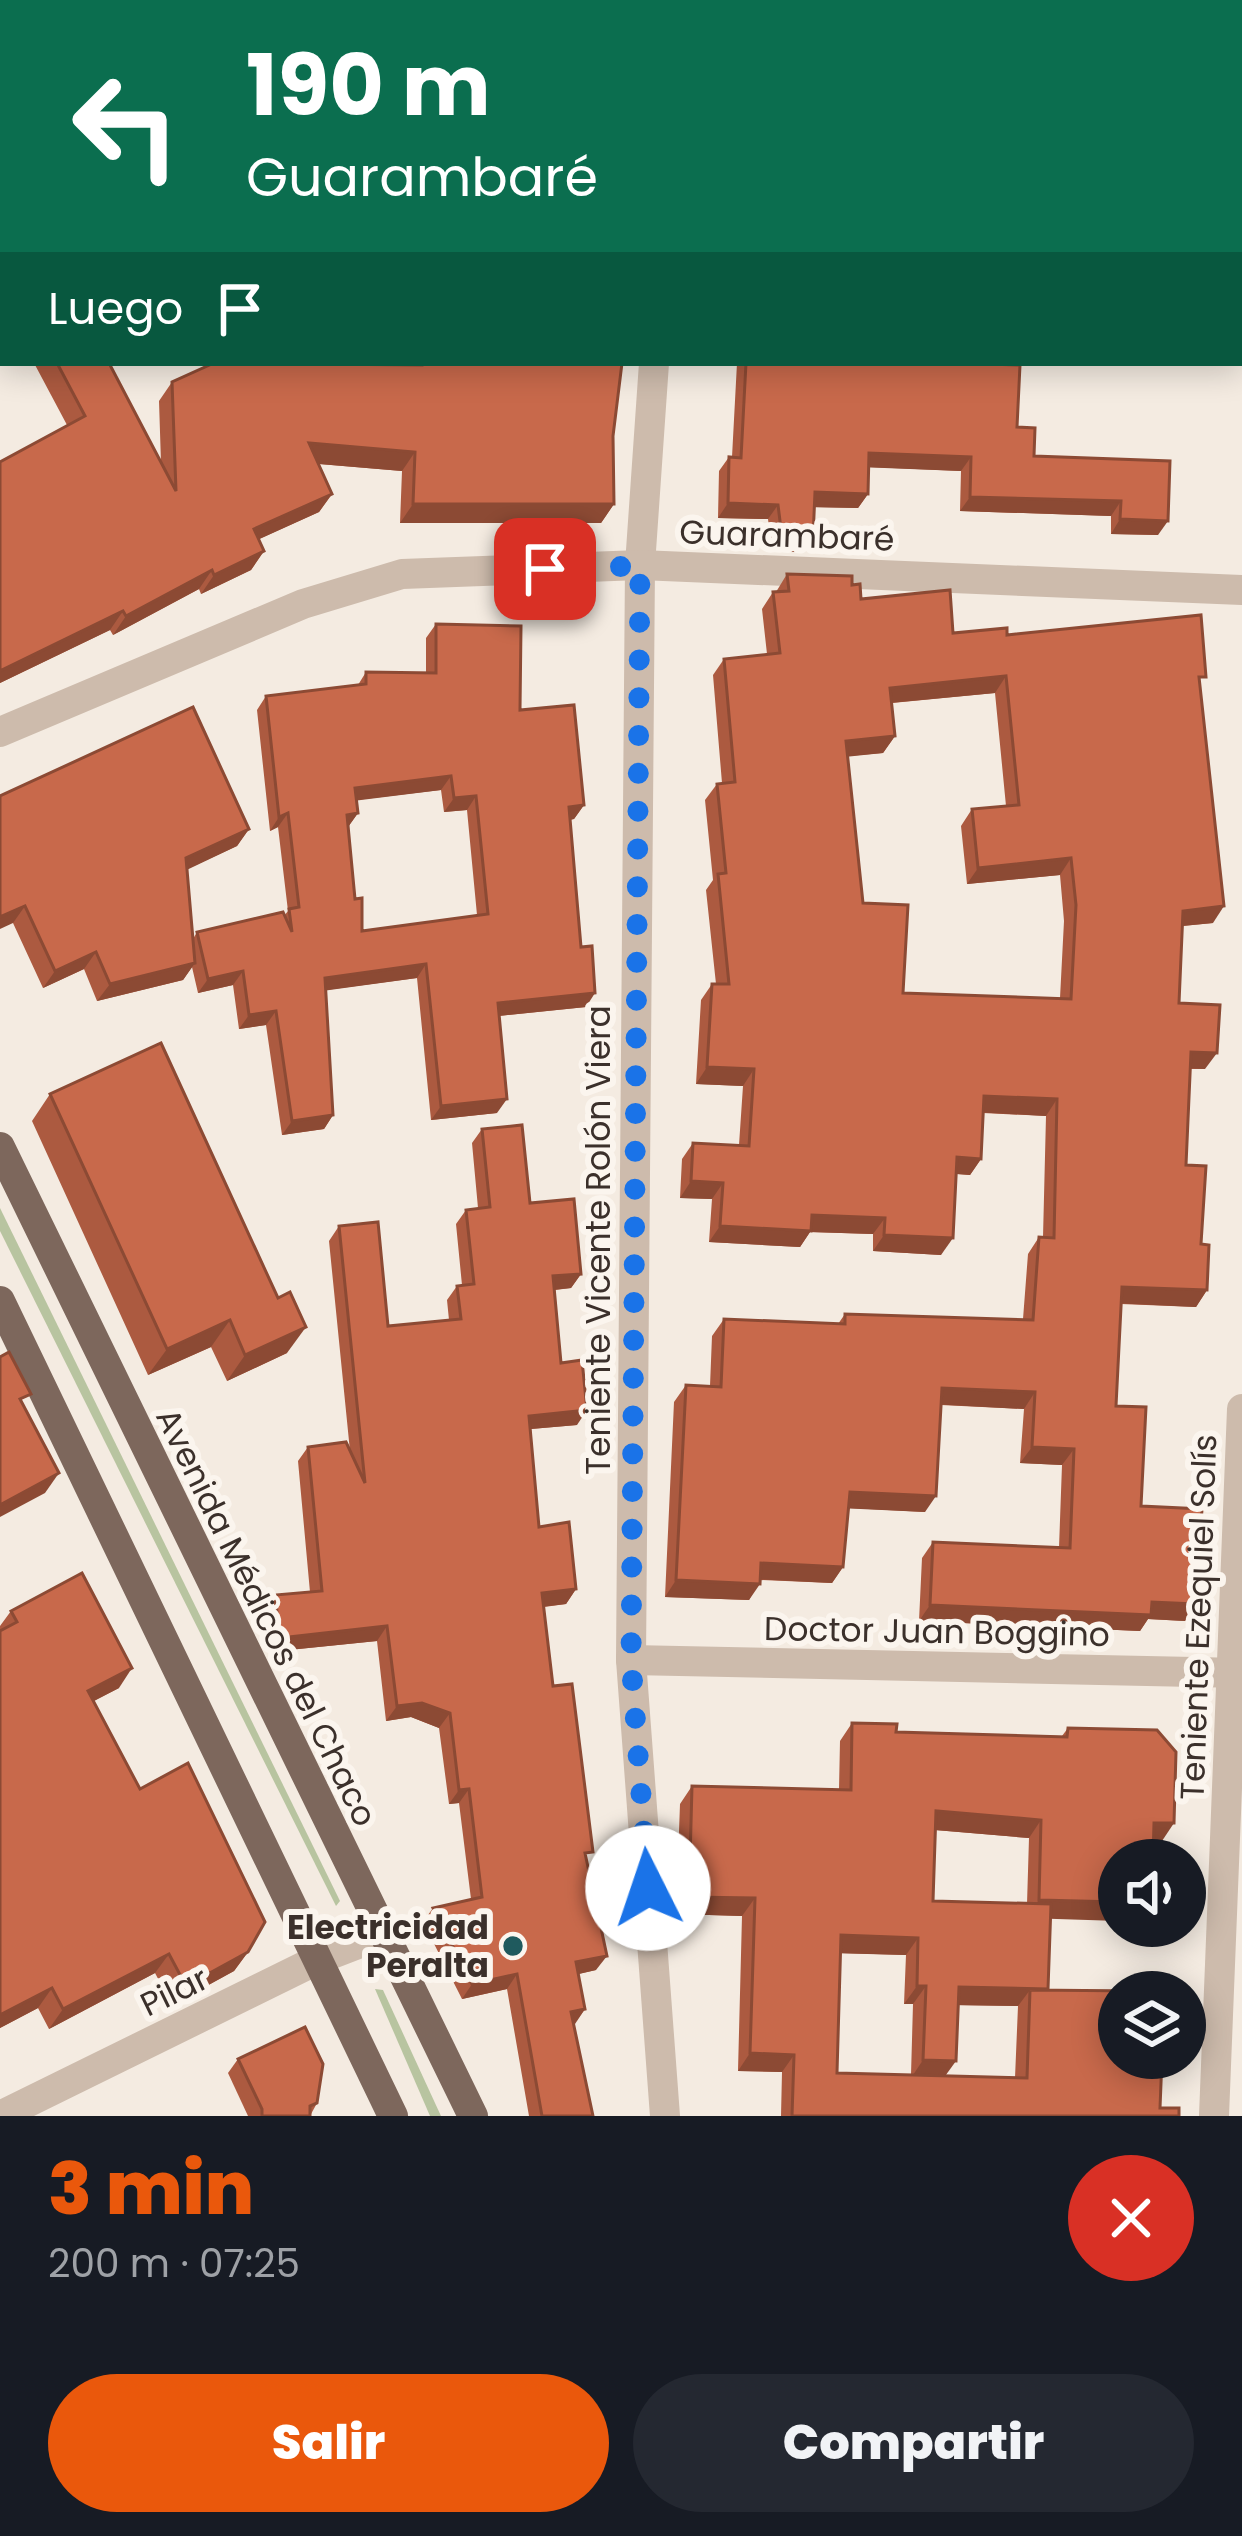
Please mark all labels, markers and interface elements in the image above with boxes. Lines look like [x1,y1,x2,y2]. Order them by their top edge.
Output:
text: 190 m [246,27,491,144]
icon: left [48,48,204,204]
text: Guarambaré [246,139,598,215]
icon: arrive [207,276,273,342]
text: Luego [48,277,183,340]
street label: Guarambaré [679,508,895,563]
pin [494,518,596,620]
icon: arrive [512,536,578,602]
street label: Teniente Vicente Rolón Viera [575,1005,622,1475]
street label: Avenida Médicos del Chaco [145,1400,389,1834]
street label: Teniente Ezequiel Solís [1169,1433,1228,1801]
street label: Doctor Juan Boggino [764,1605,1110,1658]
position arrow [585,1825,711,1951]
map controls [1098,1839,1206,2079]
button: sound [1098,1839,1206,1947]
place label: Electricidad Peralta [287,1904,489,1989]
marker: Electricidad Peralta [500,1933,526,1959]
street label: Pilar [132,1955,216,2028]
button: layers [1098,1971,1206,2079]
text: 3 min [48,2138,254,2239]
button: close [1068,2155,1194,2281]
text: 200 m · 07:25 [48,2236,300,2291]
button: Salir [48,2374,609,2512]
button: Compartir [633,2374,1194,2512]

